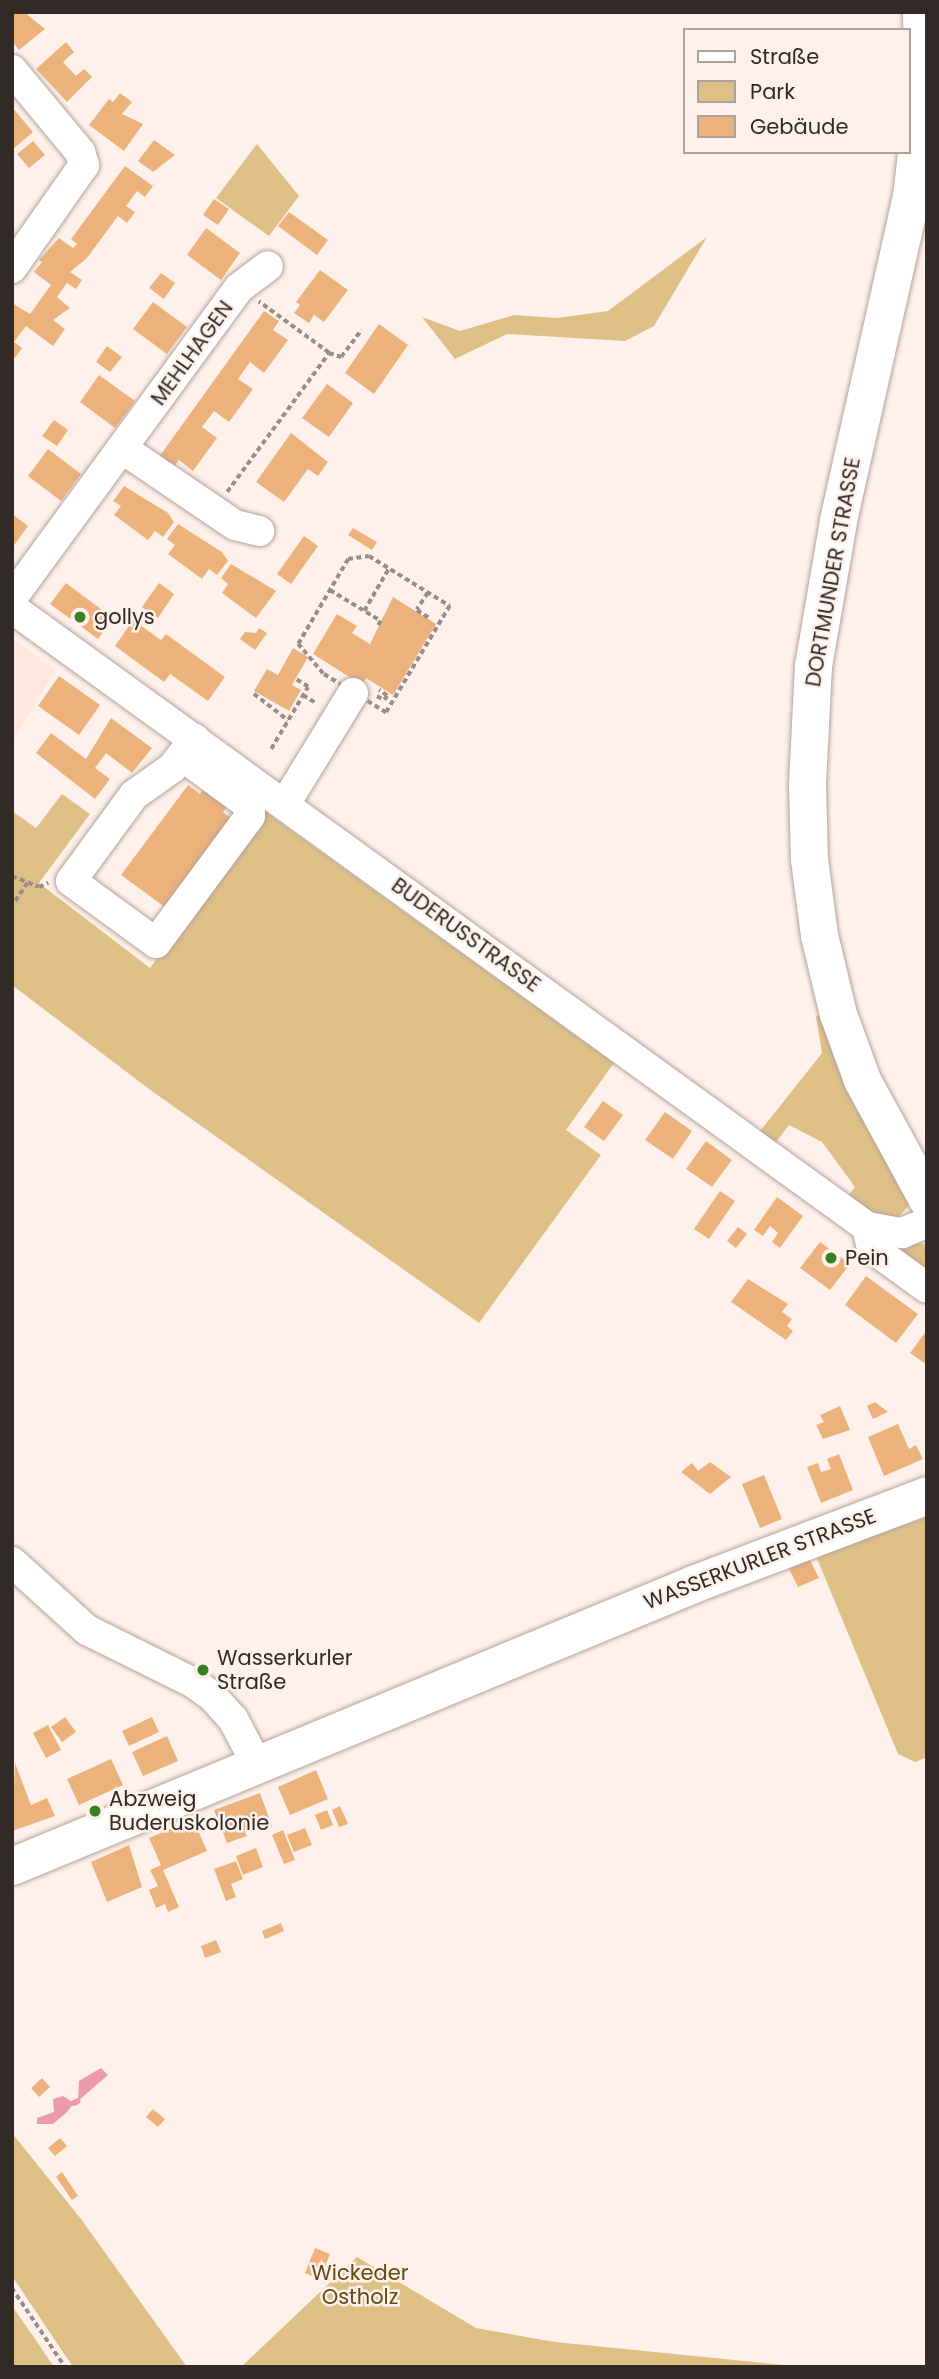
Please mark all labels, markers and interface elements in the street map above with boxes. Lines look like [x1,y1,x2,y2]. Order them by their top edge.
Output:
legend [684,28,911,154]
text: Straße [750,42,819,71]
text: Park [750,77,795,106]
text: Gebäude [750,112,848,141]
street label: MEHLHAGEN [146,296,238,410]
street label: DORTMUNDER STRASSE [800,455,866,689]
place label: gollys [94,604,155,630]
marker: gollys [72,609,88,625]
street label: BUDERUSSTRASSE [387,873,545,997]
place label: Pein [845,1245,889,1271]
marker: Pein [823,1250,839,1266]
street label: WASSERKURLER STRASSE [640,1503,880,1615]
place label: Wasserkurler Straße [217,1645,353,1695]
marker: Wasserkurler Straße [195,1662,211,1678]
place label: Abzweig Buderuskolonie [109,1786,269,1836]
marker: Abzweig Buderuskolonie [87,1803,103,1819]
park label: Wickeder Ostholz [311,2260,409,2310]

